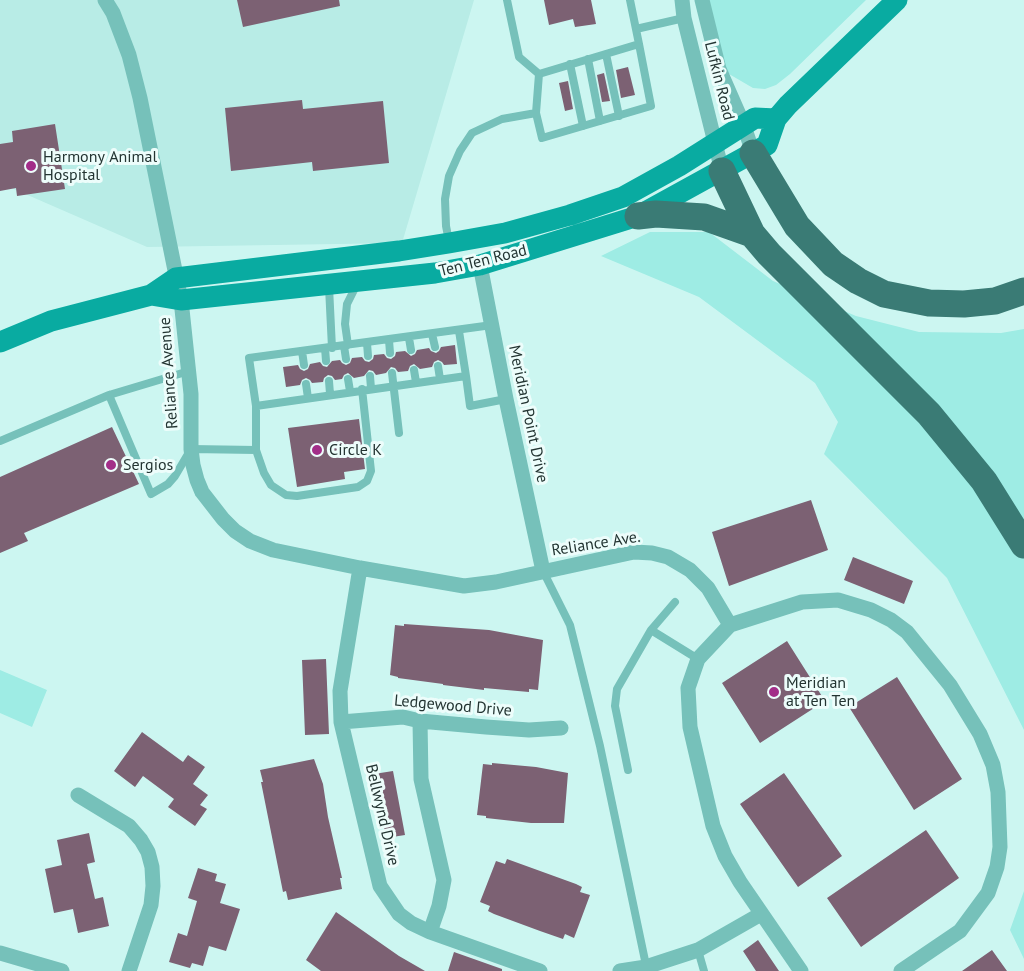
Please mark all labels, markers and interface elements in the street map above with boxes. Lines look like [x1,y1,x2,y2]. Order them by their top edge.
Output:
street label: Lufkin Road [700,40,738,122]
place label: Harmony Animal Hospital [43,147,157,185]
marker: Harmony Animal Hospital [24,159,38,173]
street label: Ten Ten Road [437,241,529,281]
street label: Reliance Avenue [156,317,182,429]
street label: Meridian Point Drive [504,344,552,484]
place label: Circle K [329,440,382,460]
marker: Circle K [310,443,324,457]
place label: Sergios [123,455,173,475]
marker: Sergios [104,458,118,472]
street label: Reliance Ave. [550,528,642,560]
place label: Meridian at Ten Ten [786,673,855,711]
marker: Meridian at Ten Ten [767,685,781,699]
street label: Ledgewood Drive [393,691,513,721]
street label: Bellwynd Drive [361,762,403,868]

